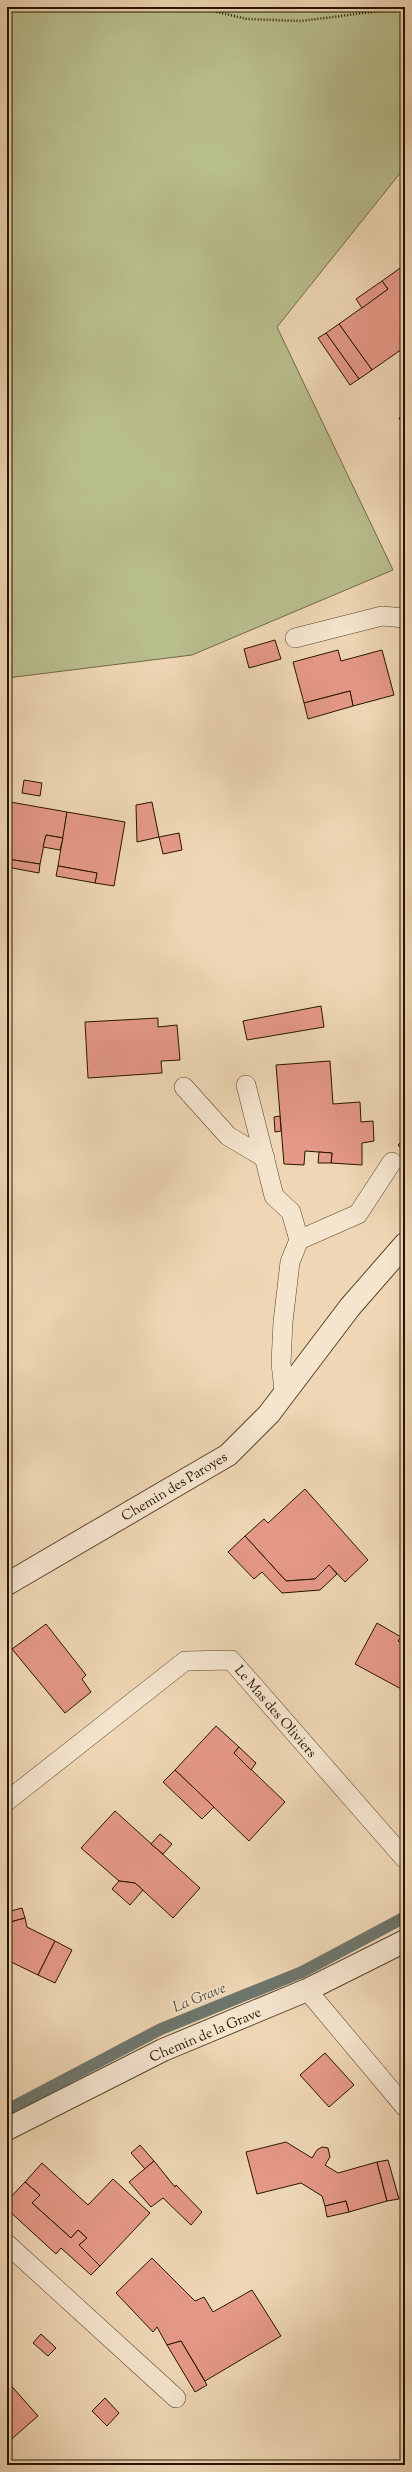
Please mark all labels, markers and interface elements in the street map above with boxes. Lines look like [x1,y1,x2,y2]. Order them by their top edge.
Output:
street label: Chemin des Paroyes [118,1448,232,1527]
street label: Le Mas des Oliviers [229,1662,320,1763]
water label: La Grave [170,1978,229,2019]
street label: Chemin de la Grave [147,2003,265,2068]

